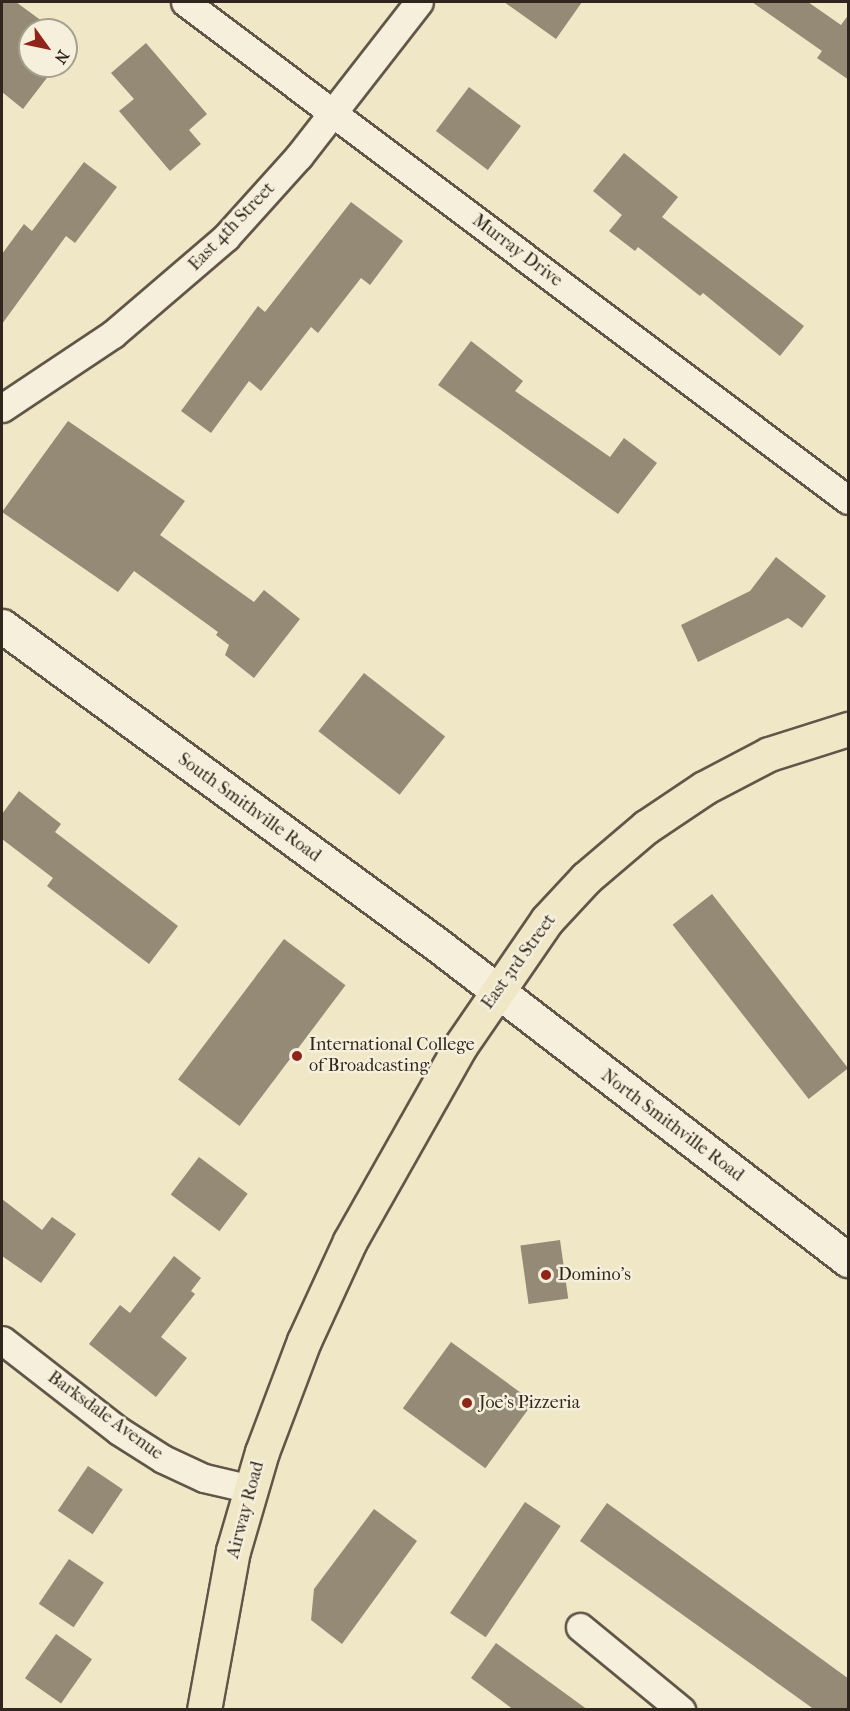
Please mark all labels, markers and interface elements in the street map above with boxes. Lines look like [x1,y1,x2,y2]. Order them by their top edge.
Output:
north arrow [18,18,78,78]
text: N [51,47,73,67]
street label: East 4th Street [184,178,280,276]
street label: Murray Drive [468,210,566,292]
street label: South Smithville Road [173,749,325,867]
street label: East 3rd Street [477,910,561,1014]
place label: International College of Broadcasting [309,1035,475,1078]
marker: International College of Broadcasting [290,1049,304,1063]
street label: North Smithville Road [596,1065,748,1187]
place label: Domino's [558,1264,631,1286]
marker: Domino's [539,1268,553,1282]
street label: Barksdale Avenue [43,1367,167,1465]
place label: Joe's Pizzeria [479,1392,580,1414]
marker: Joe's Pizzeria [460,1396,474,1410]
street label: Airway Road [223,1459,269,1561]

